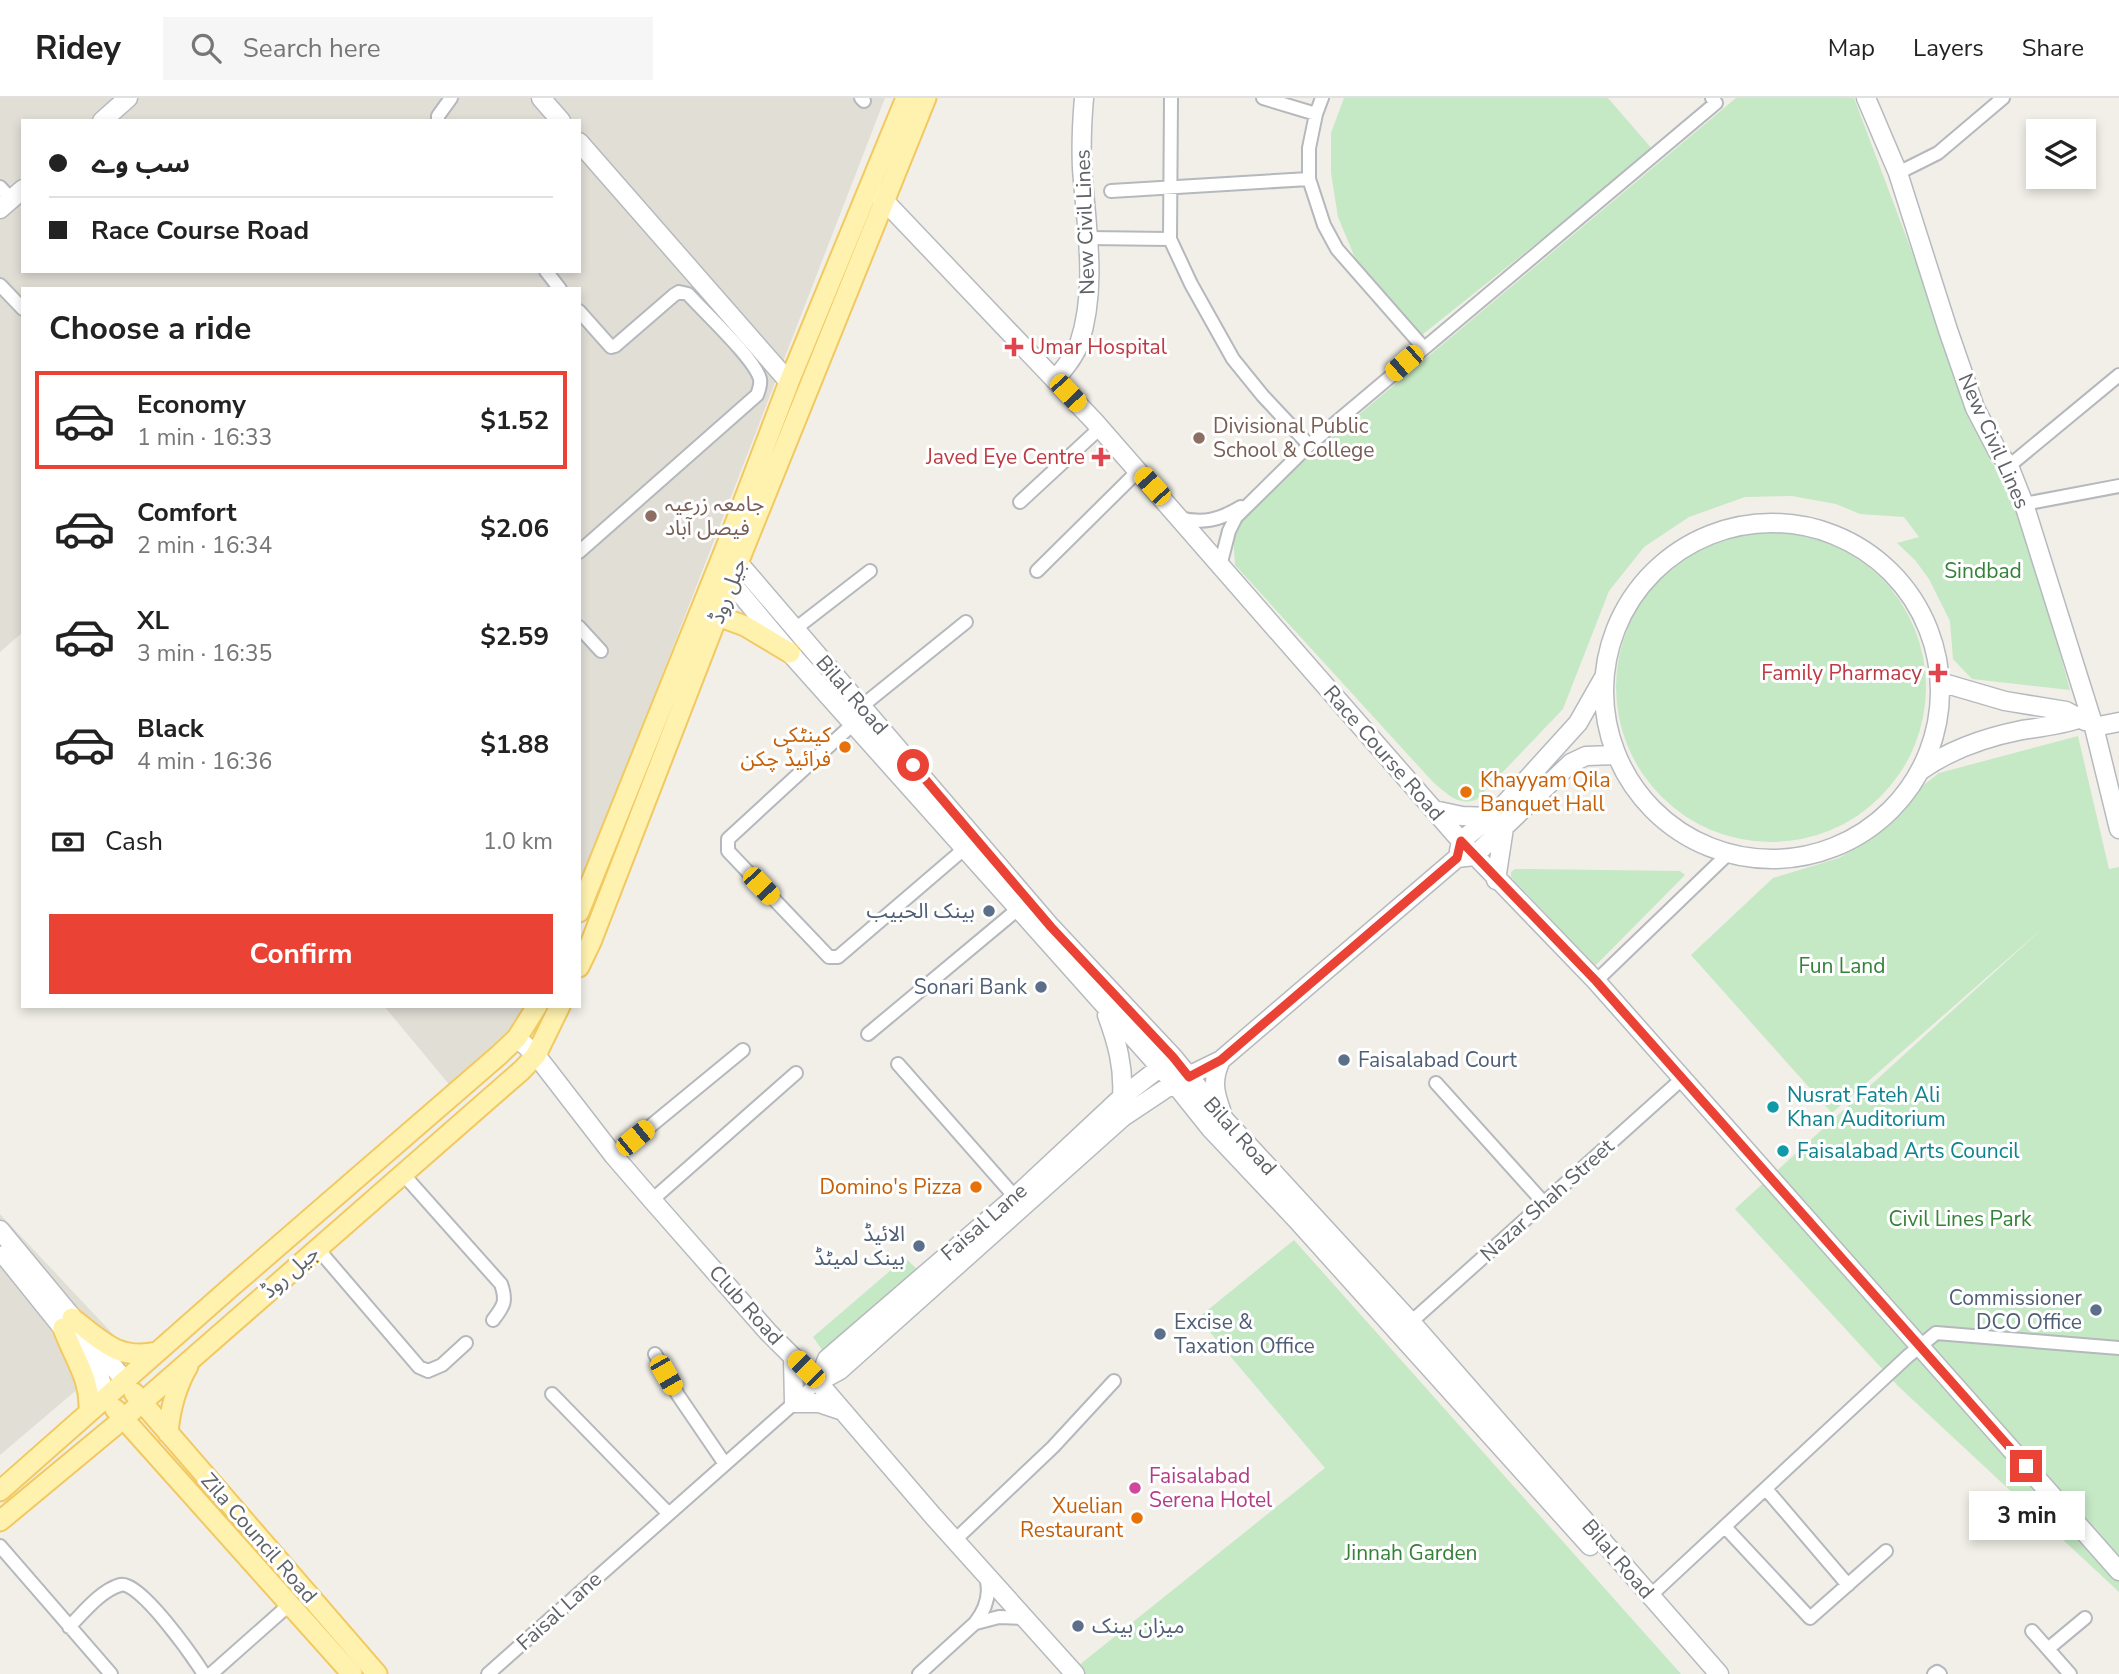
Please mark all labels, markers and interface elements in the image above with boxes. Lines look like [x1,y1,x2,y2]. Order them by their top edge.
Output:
search box [163,17,653,80]
text: Ridey [35,26,121,71]
icon: search [187,29,225,67]
text: Search here [243,31,381,66]
text: Map [1828,32,1875,64]
text: Layers [1913,32,1984,64]
text: Share [2022,32,2084,64]
map controls [2026,119,2096,189]
button: layers [2026,119,2096,189]
text: سب وے [91,146,190,181]
street label: New Civil Lines [1068,149,1102,295]
text: Race Course Road [91,213,309,248]
text: Choose a ride [49,307,251,350]
place label: Umar Hospital [1030,333,1168,361]
marker: Umar Hospital [1004,337,1024,357]
car [1382,341,1427,385]
street label: New Civil Lines [1952,369,2036,513]
car [1046,370,1091,416]
text: Economy [137,387,246,422]
icon: car [53,389,116,452]
text: $1.52 [480,403,549,438]
place label: Divisional Public School & College [1213,412,1375,464]
text: 1 min · 16:33 [137,422,272,453]
marker: Divisional Public School & College [1191,430,1207,446]
place label: Javed Eye Centre [925,443,1085,471]
marker: Javed Eye Centre [1091,447,1111,467]
car [1131,463,1174,509]
place label: جامعہ زرعیہ فیصل آباد [665,490,764,542]
text: Comfort [137,495,237,530]
icon: car [53,497,116,560]
marker: جامعہ زرعیہ فیصل آباد [643,508,659,524]
text: $2.06 [480,511,549,546]
text: 2 min · 16:34 [137,530,272,561]
street label: جیل روڈ [703,554,753,628]
park label: Sindbad [1944,557,2022,585]
text: XL [137,603,169,638]
icon: car [53,605,116,668]
text: $2.59 [480,619,549,654]
text: 3 min · 16:35 [137,638,272,669]
street label: Bilal Road [810,649,894,741]
place label: Family Pharmacy [1761,659,1922,687]
marker: Family Pharmacy [1928,663,1948,683]
street label: Race Course Road [1317,679,1451,827]
text: Black [137,711,204,746]
icon: car [53,713,116,776]
place label: کینٹکی فرائیڈ چکن [740,721,831,773]
text: $1.88 [480,727,549,762]
marker: کینٹکی فرائیڈ چکن [837,739,853,755]
text: 4 min · 16:36 [137,746,272,777]
route start [897,749,929,781]
place label: Khayyam Qila Banquet Hall [1480,766,1611,818]
marker: Khayyam Qila Banquet Hall [1458,784,1474,800]
icon: cash [49,823,87,861]
text: Cash [105,824,163,859]
text: 1.0 km [483,826,553,857]
car [739,863,784,909]
place label: بينک الحبيب [867,897,975,925]
marker: بينک الحبيب [981,903,997,919]
button: Confirm [49,914,553,994]
park label: Fun Land [1798,952,1886,980]
place label: Sonari Bank [914,973,1027,1001]
marker: Sonari Bank [1033,979,1049,995]
place label: Faisalabad Court [1358,1046,1518,1074]
marker: Faisalabad Court [1336,1052,1352,1068]
place label: Nusrat Fateh Ali Khan Auditorium [1787,1081,1946,1133]
street label: Bilal Road [1197,1091,1283,1181]
marker: Nusrat Fateh Ali Khan Auditorium [1765,1099,1781,1115]
car [613,1117,658,1159]
street label: Nazar Shah Street [1474,1132,1620,1268]
place label: Faisalabad Arts Council [1797,1137,2020,1165]
marker: Faisalabad Arts Council [1775,1143,1791,1159]
place label: Domino's Pizza [820,1173,962,1201]
street label: Faisal Lane [935,1177,1033,1267]
marker: Domino's Pizza [968,1179,984,1195]
park label: Civil Lines Park [1888,1205,2032,1233]
place label: الائیڈ بینک لمیٹڈ [814,1220,905,1272]
marker: الائیڈ بینک لمیٹڈ [911,1238,927,1254]
street label: جیل روڈ [255,1239,325,1305]
street label: Club Road [703,1259,789,1351]
place label: Commissioner DCO Office [1949,1284,2082,1336]
marker: Commissioner DCO Office [2088,1302,2104,1318]
place label: Excise & Taxation Office [1174,1308,1315,1360]
marker: Excise & Taxation Office [1152,1326,1168,1342]
car [784,1347,829,1391]
car [647,1352,686,1398]
route end [2010,1450,2042,1482]
place label: Faisalabad Serena Hotel [1149,1462,1273,1514]
street label: Zila Council Road [195,1467,323,1609]
marker: Faisalabad Serena Hotel [1127,1480,1143,1496]
callout: 3 min [1968,1490,2084,1540]
place label: Xuelian Restaurant [1020,1492,1124,1544]
text: 3 min [1997,1500,2057,1531]
marker: Xuelian Restaurant [1129,1510,1145,1526]
street label: Bilal Road [1576,1513,1660,1605]
park label: Jinnah Garden [1343,1539,1478,1567]
street label: Faisal Lane [510,1565,608,1657]
place label: میزان بینک [1092,1612,1185,1640]
marker: میزان بینک [1070,1618,1086,1634]

